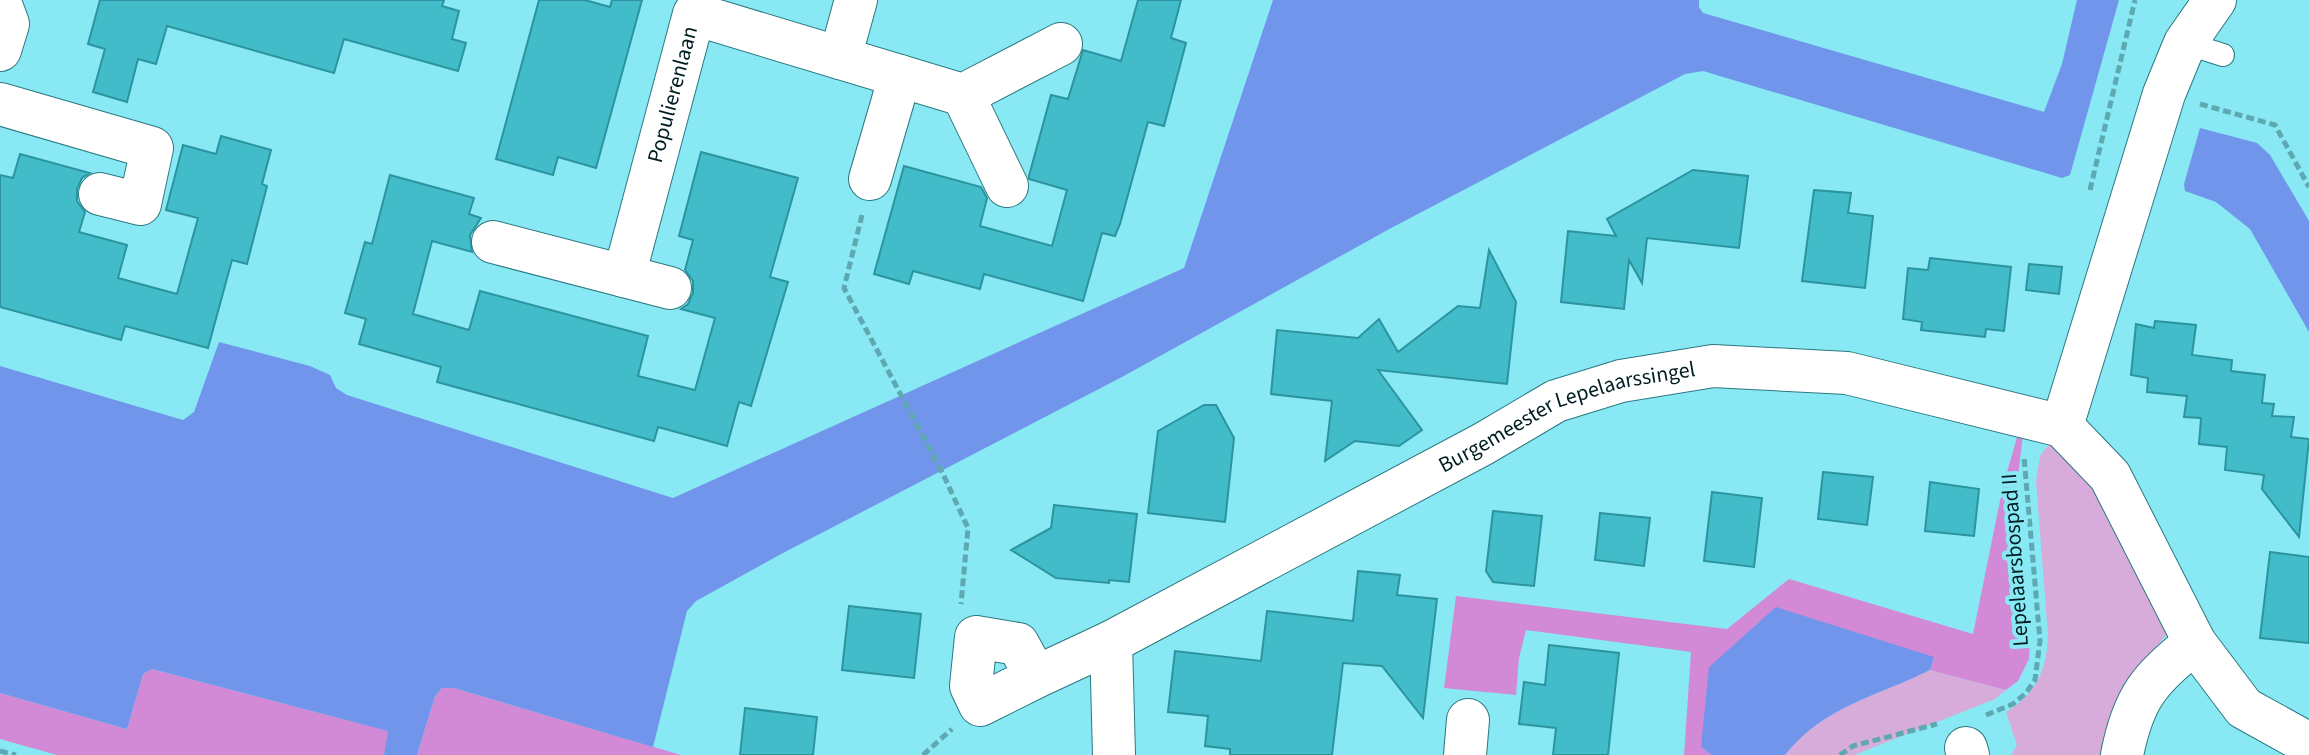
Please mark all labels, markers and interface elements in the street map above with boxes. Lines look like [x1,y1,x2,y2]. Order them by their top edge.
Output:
street label: Populierenlaan [639,22,706,166]
street label: Burgemeester Lepelaarssingel [1433,353,1697,481]
street label: Lepelaarsbospad II [1993,472,2037,648]

